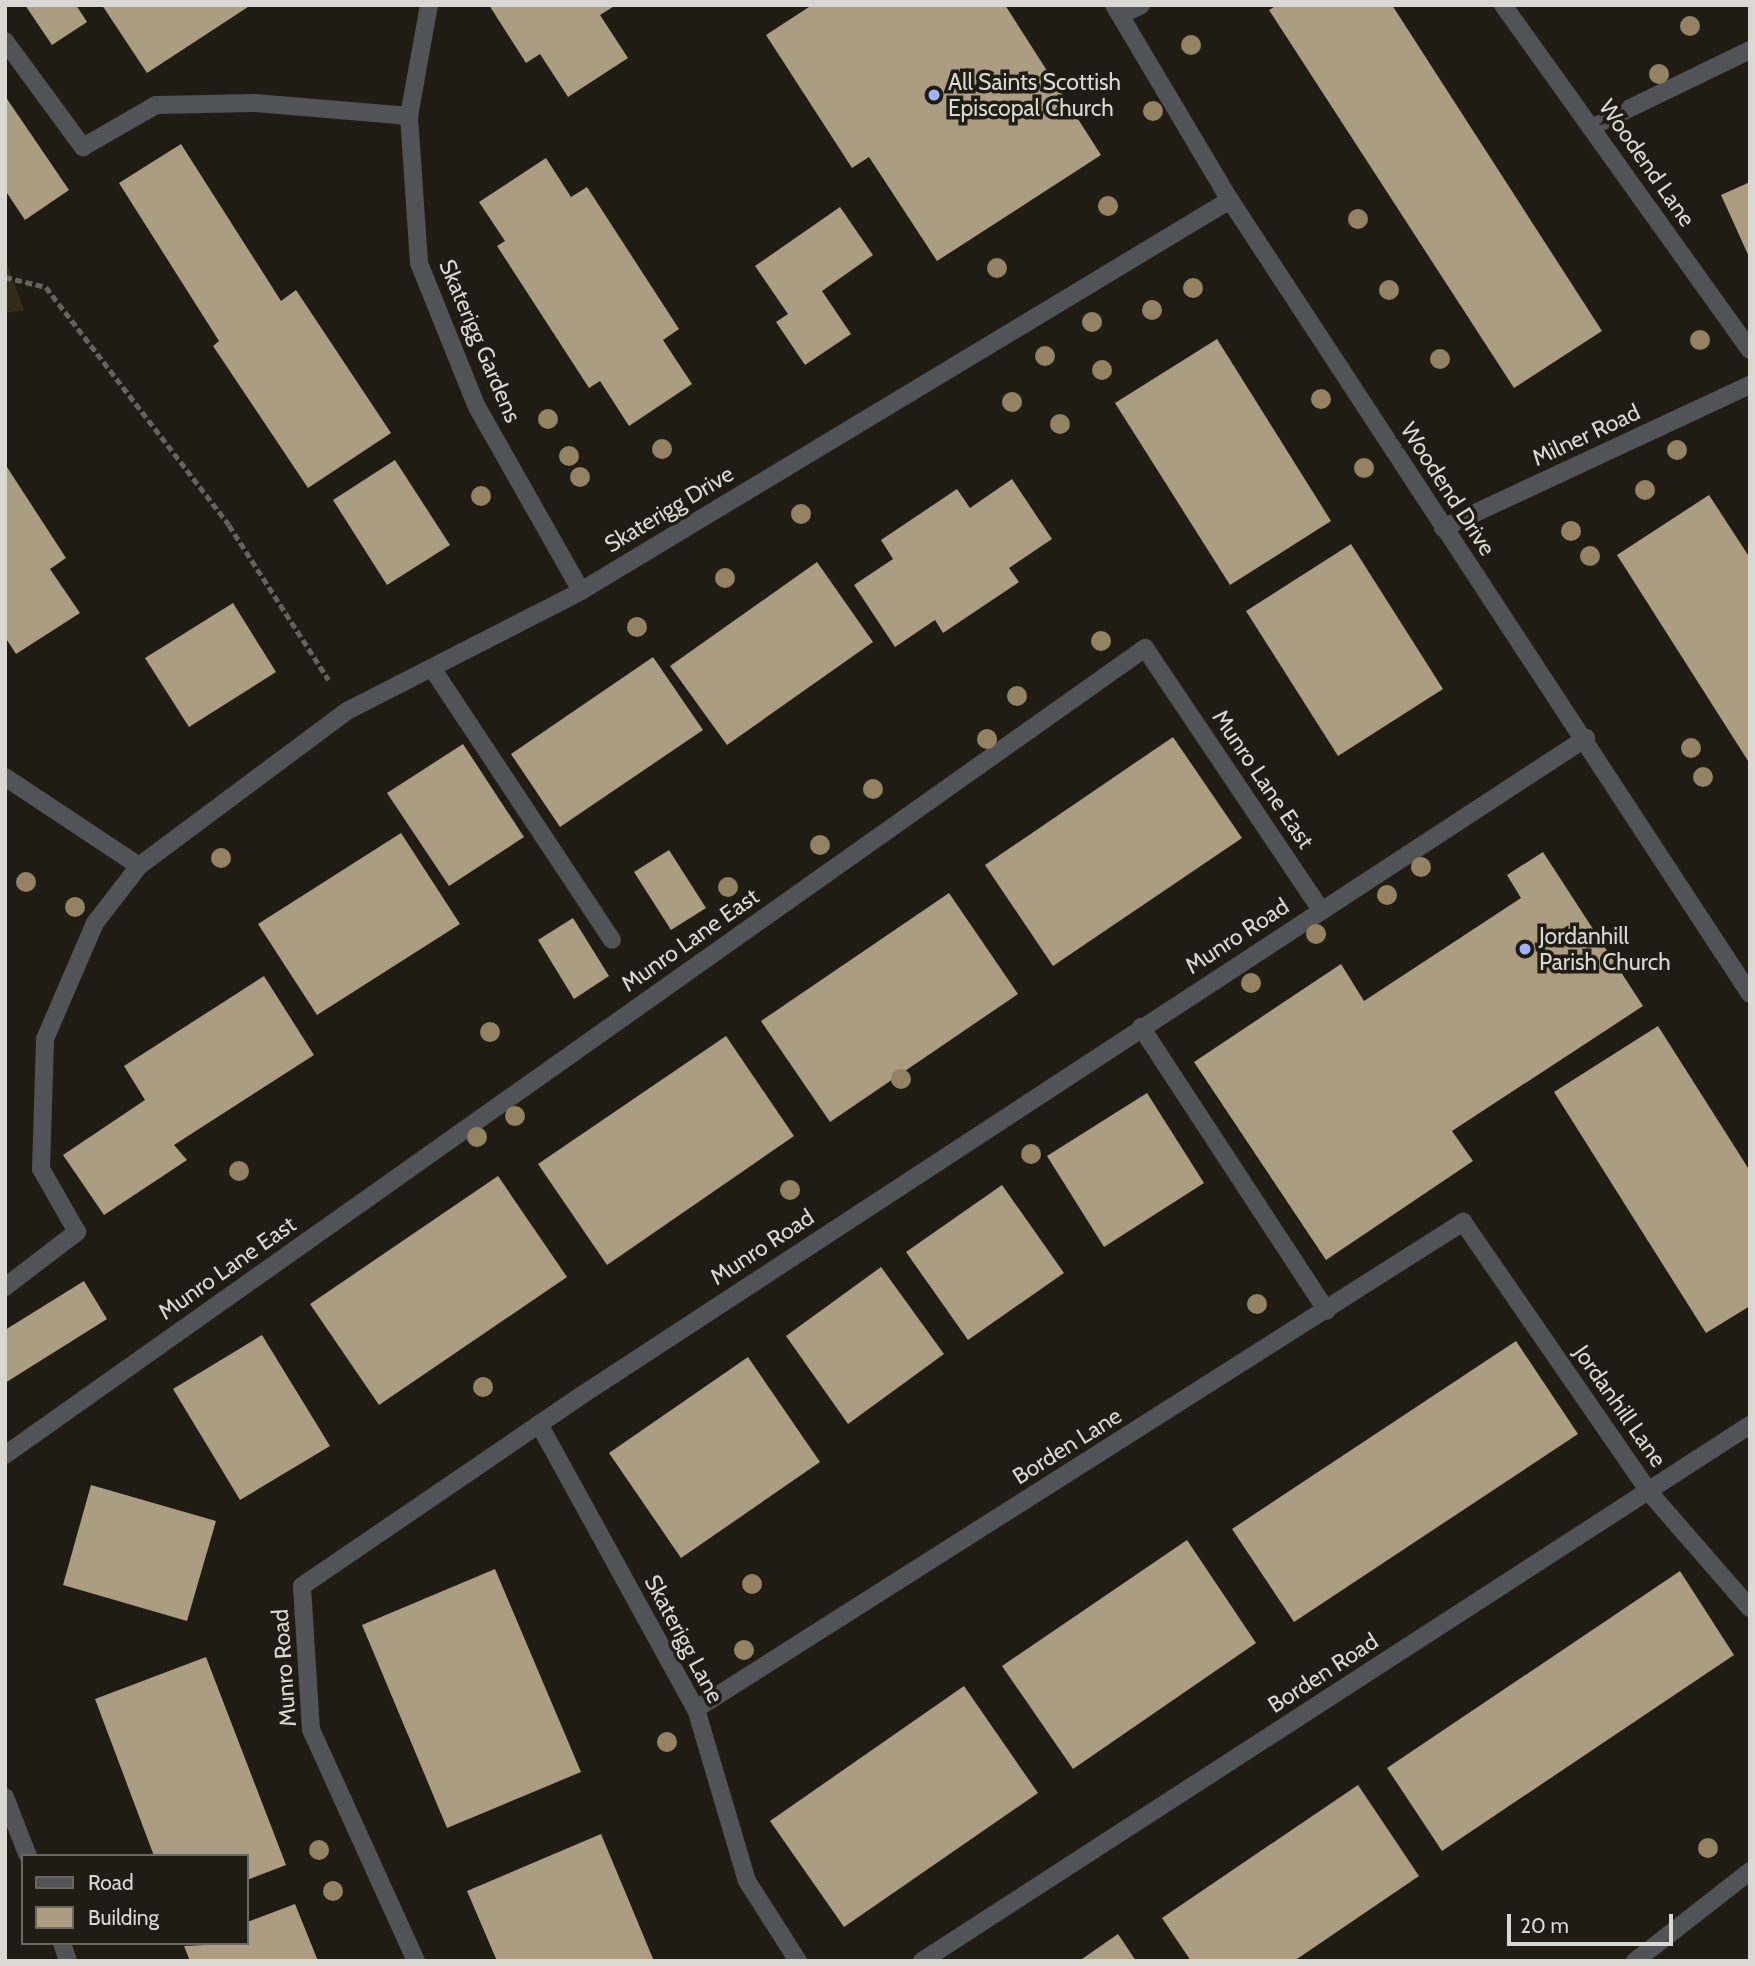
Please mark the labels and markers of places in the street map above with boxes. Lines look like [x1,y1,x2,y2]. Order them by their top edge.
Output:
place label: All Saints Scottish Episcopal Church [948,68,1121,122]
marker: All Saints Scottish Episcopal Church [926,87,942,103]
place label: Jordanhill Parish Church [1539,922,1671,976]
marker: Jordanhill Parish Church [1517,941,1533,957]

